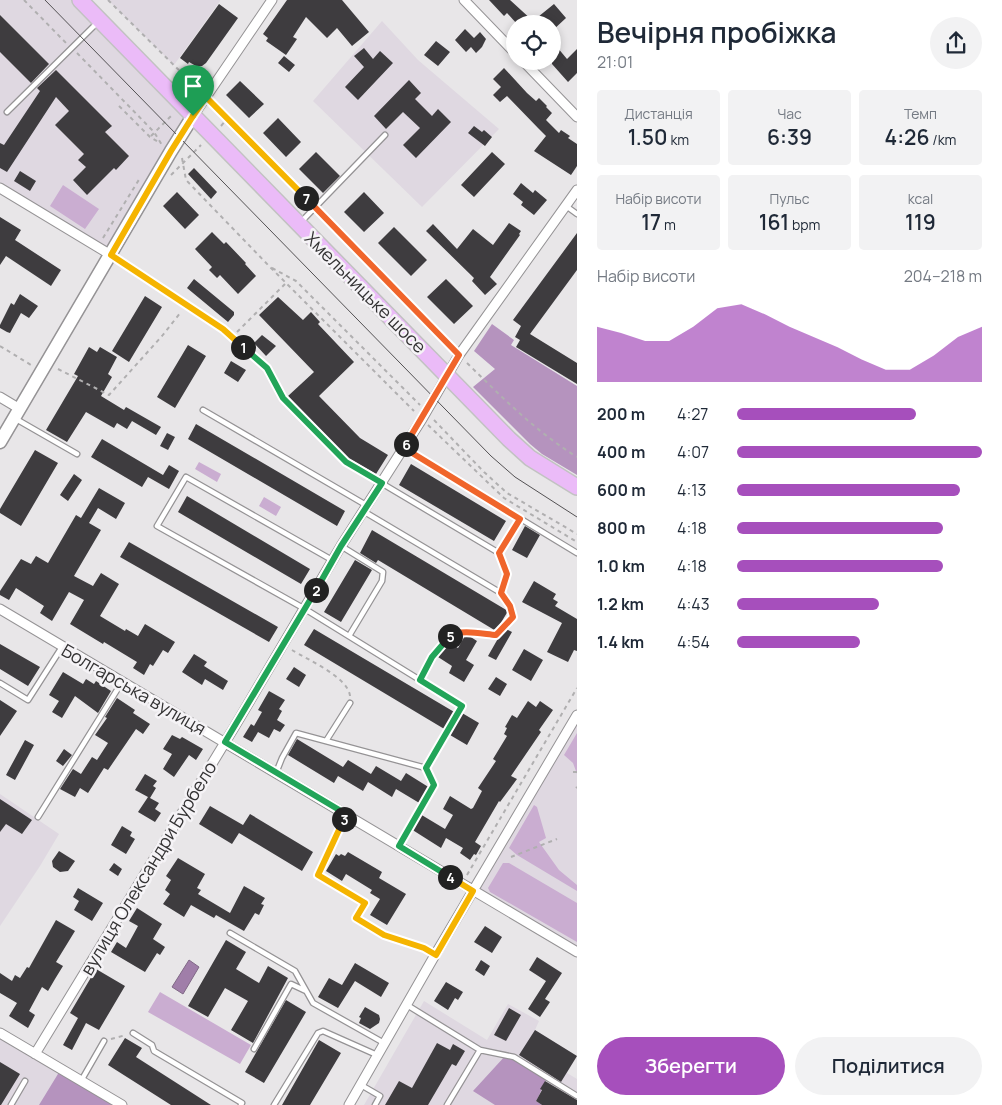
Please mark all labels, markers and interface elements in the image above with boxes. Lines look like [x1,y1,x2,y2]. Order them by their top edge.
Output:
text: Вечірня пробіжка [597,13,836,51]
map controls [506,15,561,70]
button: locate [506,15,561,70]
button: share [930,17,982,69]
text: 21:01 [597,51,633,73]
pin [172,65,214,116]
icon: arrive [179,72,207,100]
text: Дистанція [624,104,693,123]
text: Час [777,104,802,123]
text: Темп [904,104,937,123]
text: 1.50 [628,123,668,151]
text: 6:39 [767,123,812,151]
text: 4:26 [885,123,929,151]
text: km [668,130,689,149]
text: /km [929,130,956,149]
pin: 7 [294,186,318,210]
text: 7 [303,189,310,208]
text: Набір висоти [615,189,702,208]
text: Пульс [769,189,810,208]
text: kcal [908,189,933,208]
text: 17 [641,208,661,236]
text: 161 [759,208,789,236]
text: 119 [905,208,936,236]
text: m [661,215,676,234]
text: bpm [789,215,820,234]
street label: Хмельницьке шосе [300,226,432,358]
text: Набір висоти [597,265,695,287]
text: 204–218 m [904,265,982,287]
pin: 1 [230,334,256,360]
text: 1 [240,338,247,357]
text: 200 m [597,403,645,425]
text: 4:27 [677,403,708,425]
pin: 6 [394,432,418,456]
text: 6 [402,435,411,454]
text: 400 m [597,441,645,463]
text: 4:07 [677,441,709,463]
text: 600 m [597,479,646,501]
text: 4:13 [677,479,706,501]
text: 800 m [597,517,645,539]
text: 4:18 [677,517,707,539]
text: 1.0 km [597,555,645,577]
text: 4:18 [677,555,707,577]
pin: 2 [304,578,328,602]
text: 2 [312,581,321,600]
text: 1.2 km [597,593,644,615]
text: 4:43 [677,593,710,615]
pin: 5 [438,624,462,648]
text: 5 [446,627,455,646]
text: 1.4 km [597,631,644,653]
text: 4:54 [677,631,710,653]
street label: Болгарська вулиця [57,638,211,740]
street label: вулиця Олександри Бурбело [74,757,222,979]
pin: 3 [332,806,356,832]
text: 3 [340,810,349,829]
pin: 4 [438,864,462,890]
text: 4 [446,868,455,887]
button: Зберегти [597,1037,785,1095]
button: Поділитися [795,1037,982,1095]

